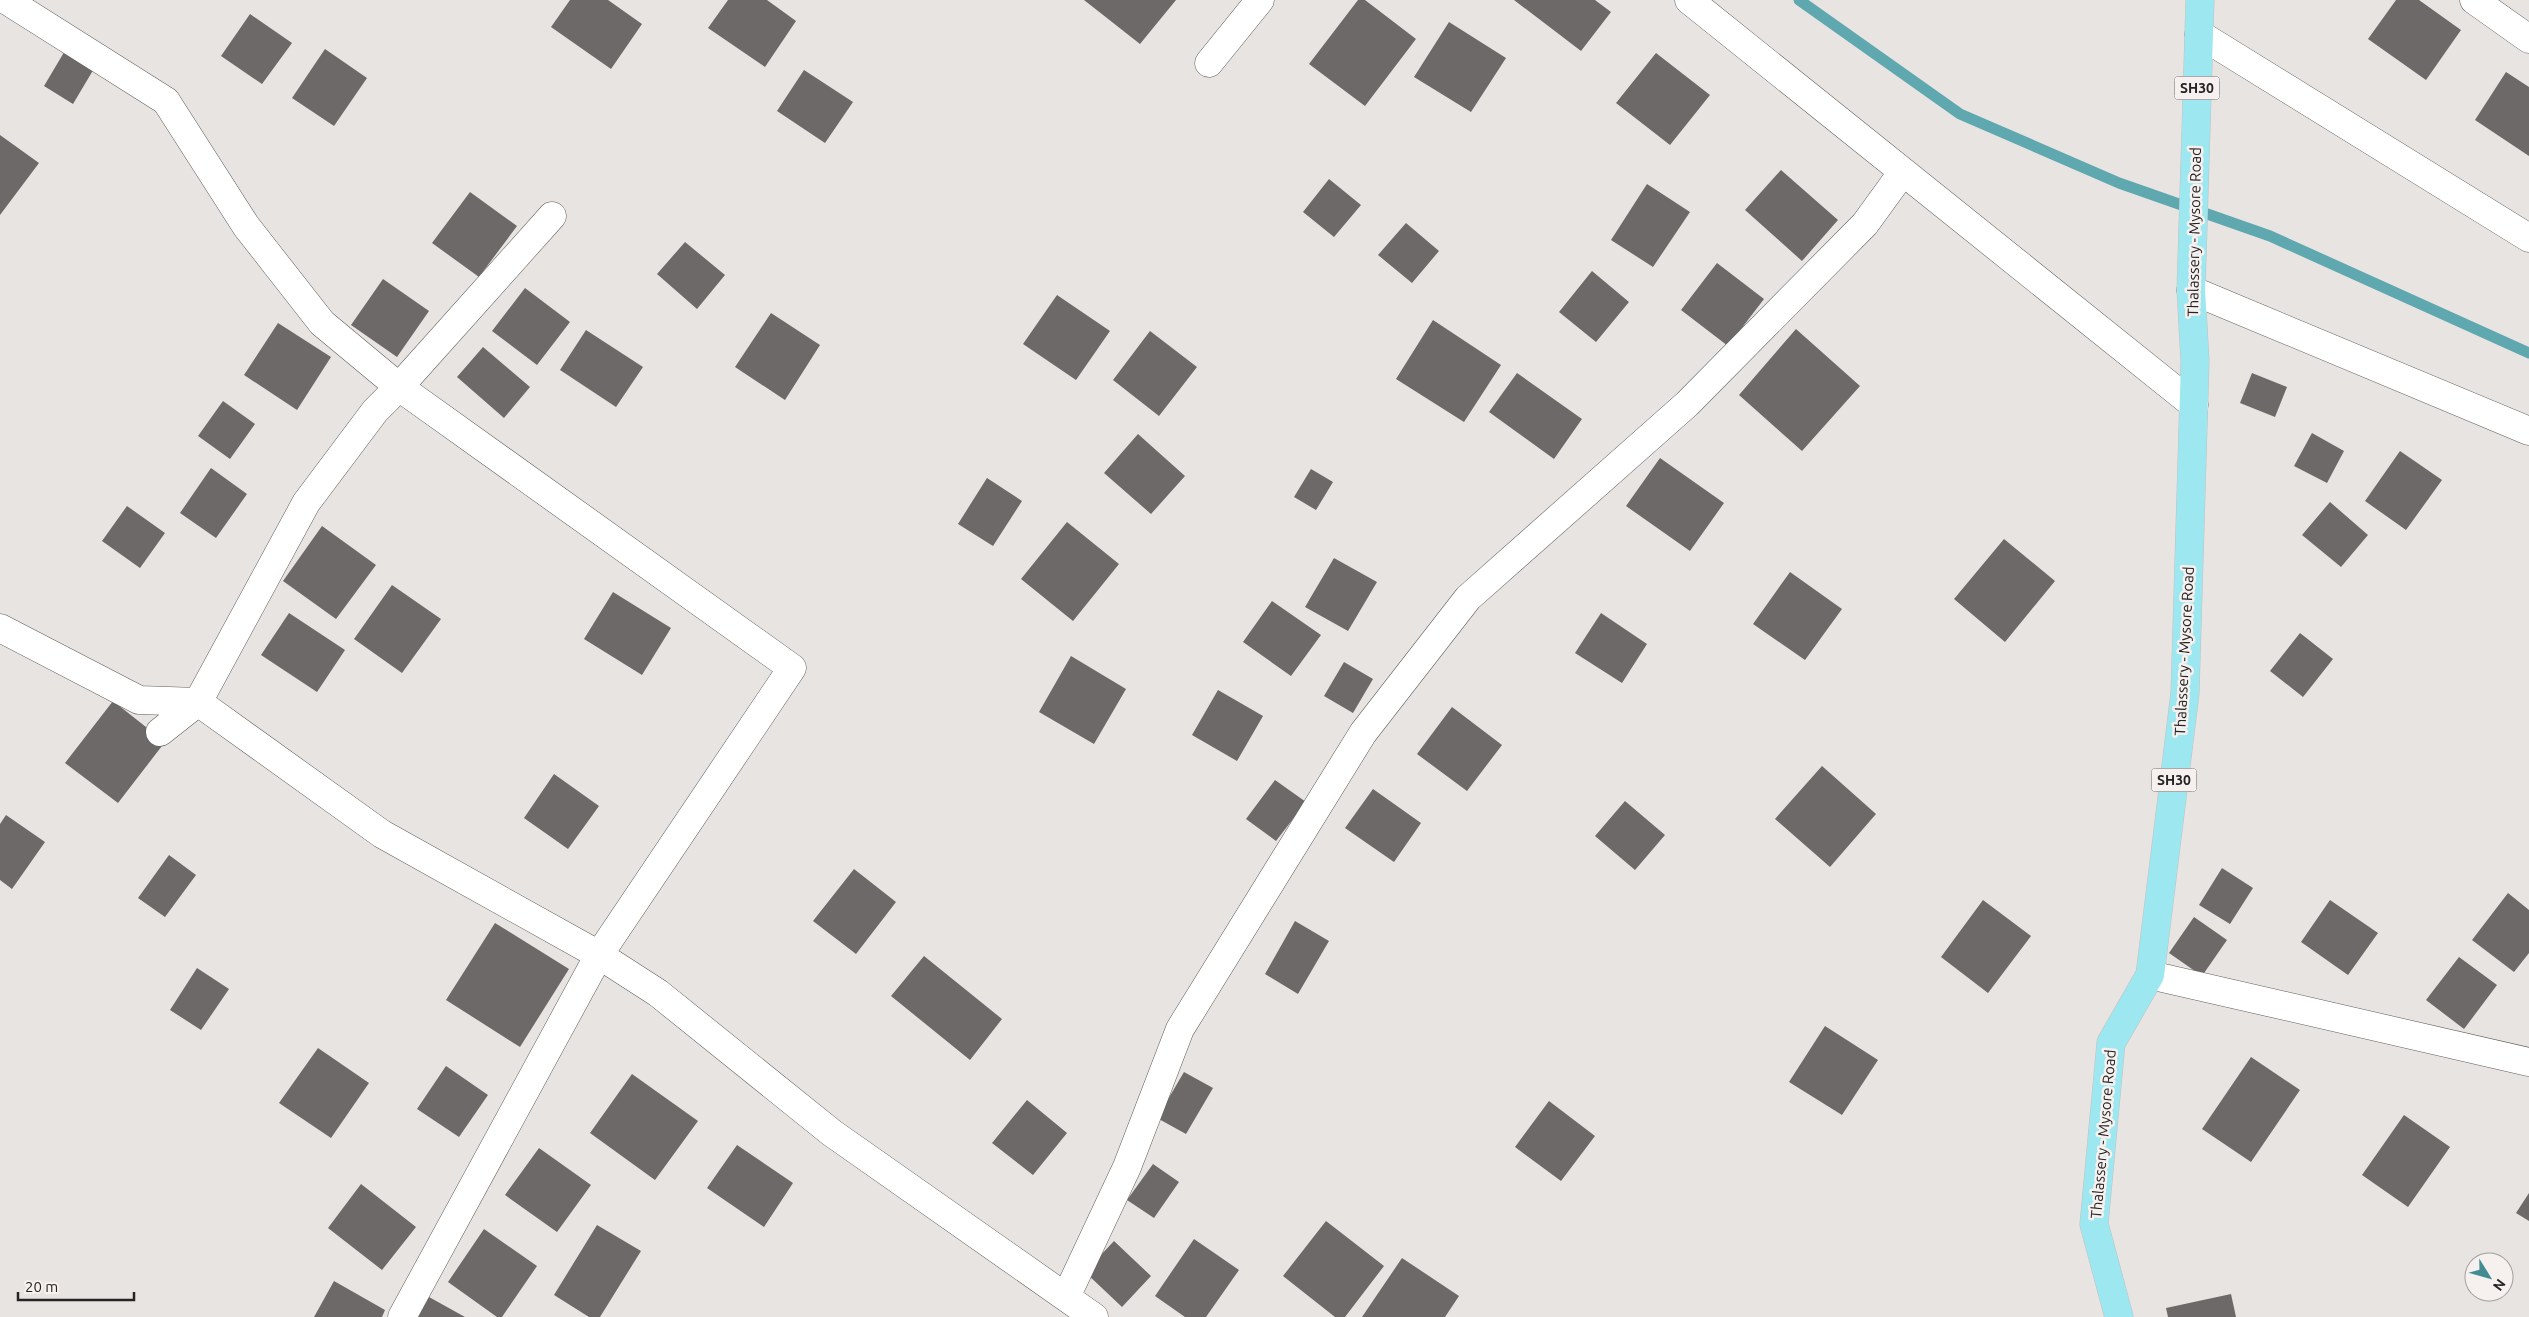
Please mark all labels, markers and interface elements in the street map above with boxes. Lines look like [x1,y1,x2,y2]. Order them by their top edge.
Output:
road number: SH30 [2174,76,2220,100]
street label: Thalassery - Mysore Road [2184,147,2204,317]
street label: Thalassery - Mysore Road [2171,566,2197,736]
road number: SH30 [2152,768,2196,792]
street label: Thalassery - Mysore Road [2087,1049,2119,1219]
north arrow [2464,1252,2514,1302]
scale bar [18,1270,134,1302]
text: N [2490,1276,2509,1294]
text: 20 m [25,1278,58,1295]

